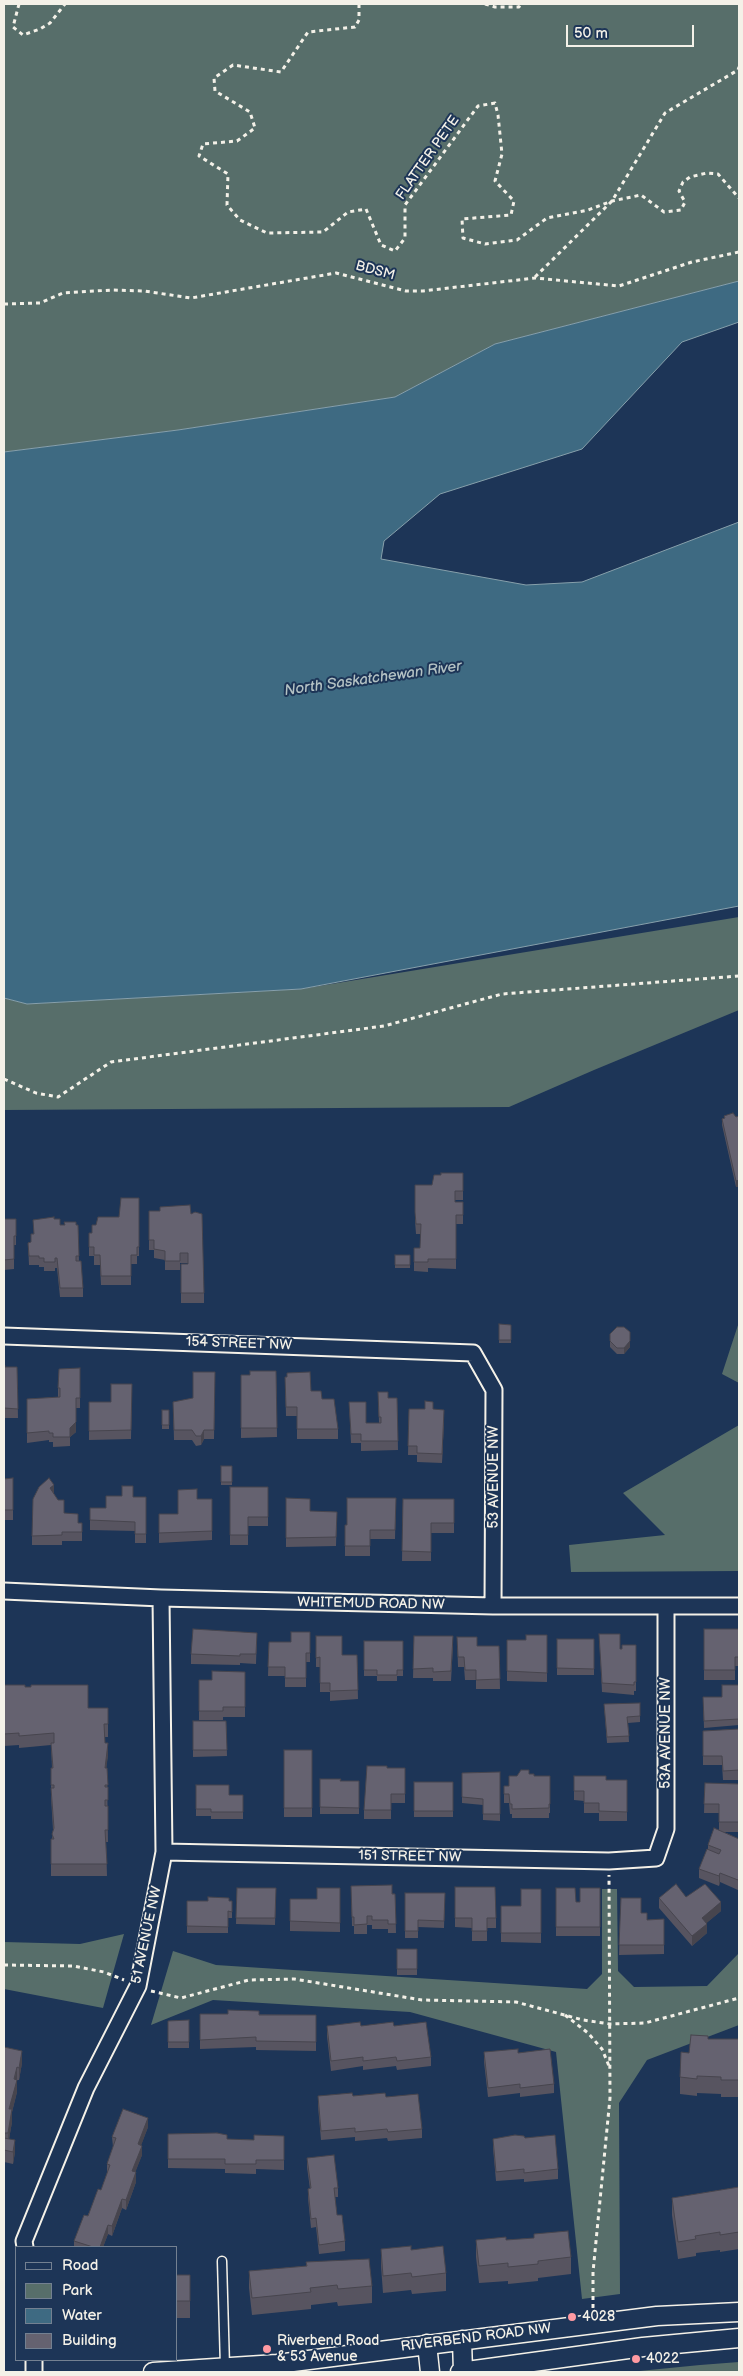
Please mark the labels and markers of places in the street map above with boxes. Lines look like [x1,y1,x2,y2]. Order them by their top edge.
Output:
place label: 4028 [582,2309,615,2325]
marker: 4028 [566,2311,578,2323]
place label: Riverbend Road & 53 Avenue [277,2333,379,2366]
marker: Riverbend Road & 53 Avenue [261,2343,273,2355]
place label: 4022 [646,2351,679,2367]
marker: 4022 [630,2353,642,2365]

